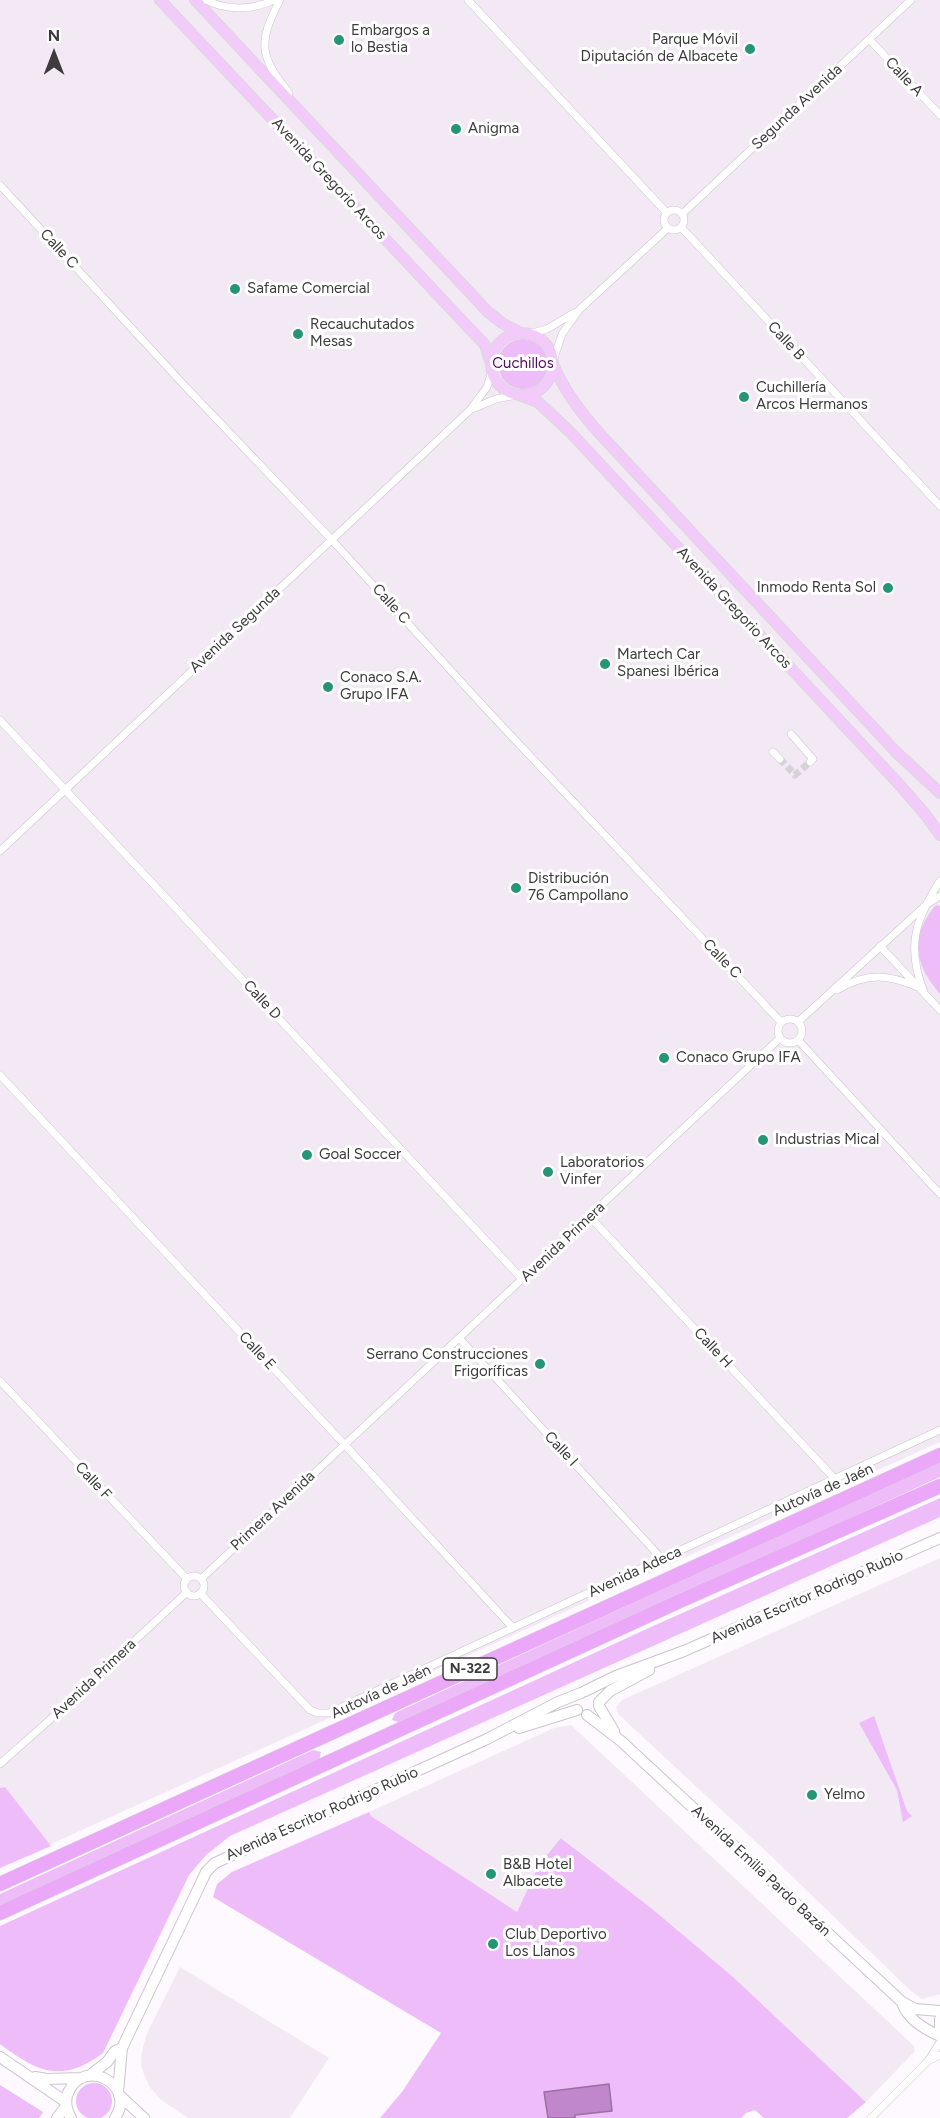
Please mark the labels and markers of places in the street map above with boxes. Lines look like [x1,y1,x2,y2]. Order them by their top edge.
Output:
place label: Embargos a lo Bestia [351,22,430,57]
place label: Parque Móvil Diputación de Albacete [581,31,738,66]
marker: Embargos a lo Bestia [332,33,346,47]
marker: Parque Móvil Diputación de Albacete [743,42,757,56]
place label: Anigma [468,120,519,138]
marker: Anigma [449,122,463,136]
place label: Safame Comercial [247,280,370,298]
marker: Safame Comercial [228,282,242,296]
place label: Recauchutados Mesas [310,316,414,351]
marker: Recauchutados Mesas [291,327,305,341]
place label: Cuchillería Arcos Hermanos [756,379,868,414]
marker: Cuchillería Arcos Hermanos [737,390,751,404]
place label: Inmodo Renta Sol [757,579,876,597]
marker: Inmodo Renta Sol [881,581,895,595]
place label: Martech Car Spanesi Ibérica [617,646,719,681]
marker: Martech Car Spanesi Ibérica [598,657,612,671]
place label: Conaco S.A. Grupo IFA [340,669,422,704]
marker: Conaco S.A. Grupo IFA [321,680,335,694]
place label: Distribución 76 Campollano [528,870,628,905]
marker: Distribución 76 Campollano [509,881,523,895]
place label: Conaco Grupo IFA [676,1049,801,1067]
marker: Conaco Grupo IFA [657,1051,671,1065]
place label: Industrias Mical [775,1131,879,1149]
marker: Industrias Mical [756,1133,770,1147]
place label: Goal Soccer [319,1146,401,1164]
marker: Goal Soccer [300,1148,314,1162]
place label: Laboratorios Vinfer [560,1154,644,1189]
marker: Laboratorios Vinfer [541,1165,555,1179]
place label: Serrano Construcciones Frigoríficas [366,1346,528,1381]
marker: Serrano Construcciones Frigoríficas [533,1357,547,1371]
place label: Yelmo [824,1786,865,1804]
marker: Yelmo [805,1788,819,1802]
place label: B&B Hotel Albacete [503,1856,572,1891]
marker: B&B Hotel Albacete [484,1867,498,1881]
place label: Club Deportivo Los Llanos [505,1926,607,1961]
marker: Club Deportivo Los Llanos [486,1937,500,1951]

